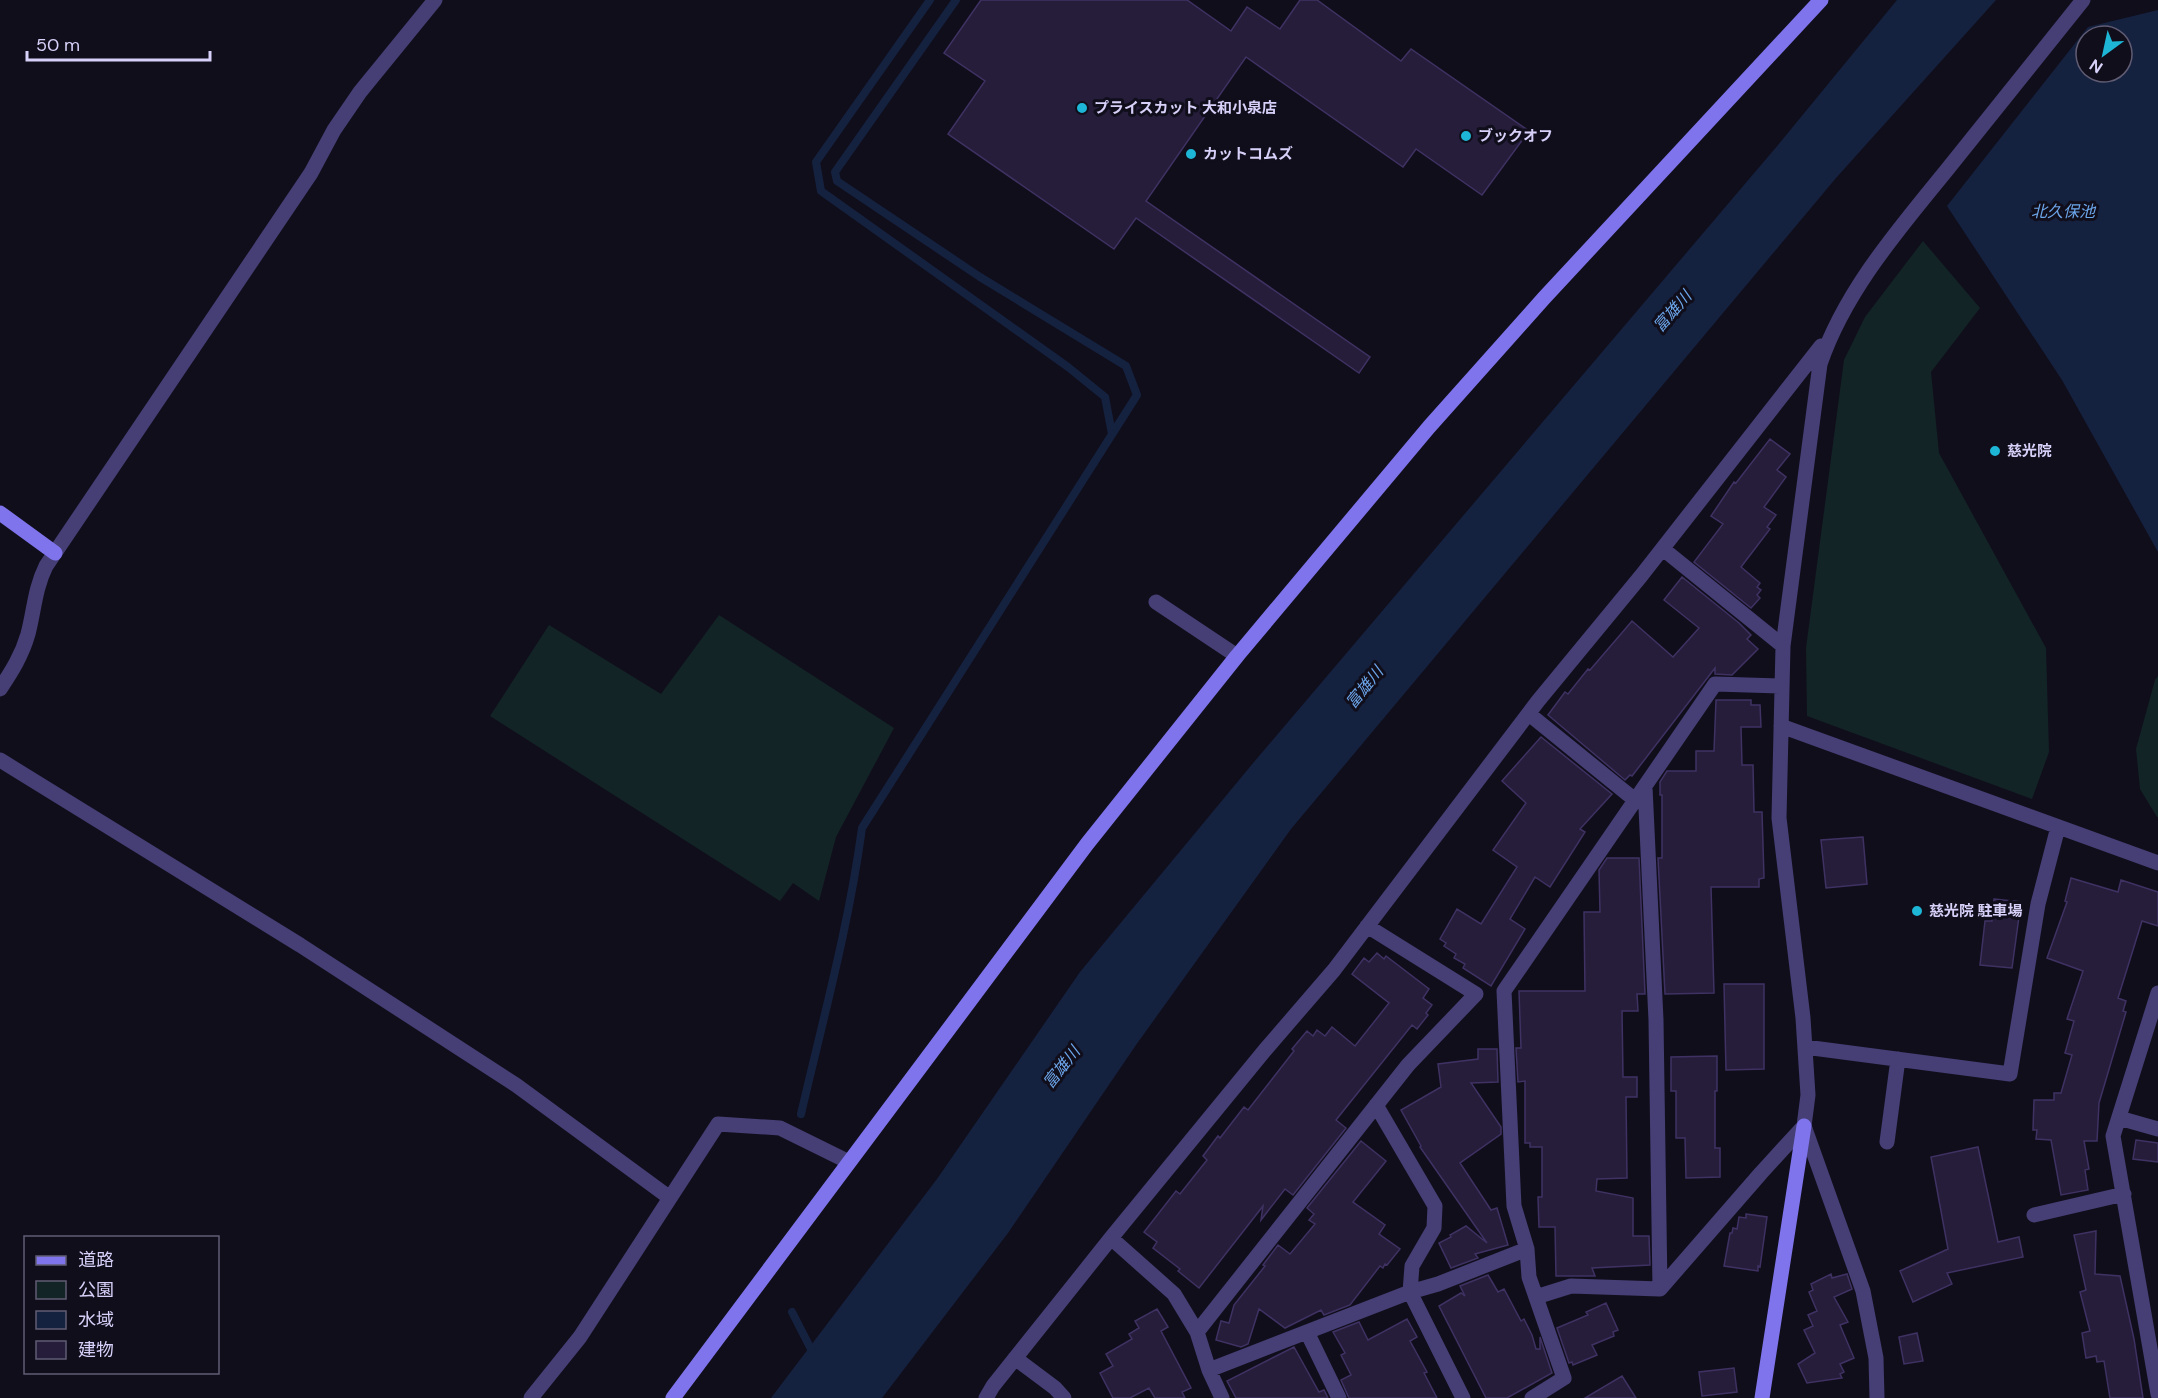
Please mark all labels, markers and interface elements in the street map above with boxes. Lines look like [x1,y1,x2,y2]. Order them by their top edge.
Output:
scale bar [27,24,210,62]
north arrow [2074,24,2134,84]
text: 50 m [36,33,80,57]
text: N [2085,54,2107,78]
place label: プライスカット 大和小泉店 [1094,98,1277,118]
marker: プライスカット 大和小泉店 [1075,101,1089,115]
place label: ブックオフ [1478,126,1553,146]
marker: ブックオフ [1459,129,1473,143]
place label: カットコムズ [1203,144,1293,164]
marker: カットコムズ [1184,147,1198,161]
water label: 北久保池 [2031,201,2097,222]
water label: 富雄川 [1649,285,1697,336]
place label: 慈光院 [2007,441,2052,461]
marker: 慈光院 [1988,444,2002,458]
water label: 富雄川 [1341,661,1389,713]
place label: 慈光院 駐車場 [1929,901,2023,921]
marker: 慈光院 駐車場 [1910,904,1924,918]
water label: 富雄川 [1038,1040,1086,1093]
legend [24,1236,219,1374]
text: 道路 [78,1248,114,1272]
text: 公園 [78,1278,114,1302]
text: 水域 [78,1308,114,1332]
text: 建物 [78,1338,114,1362]

